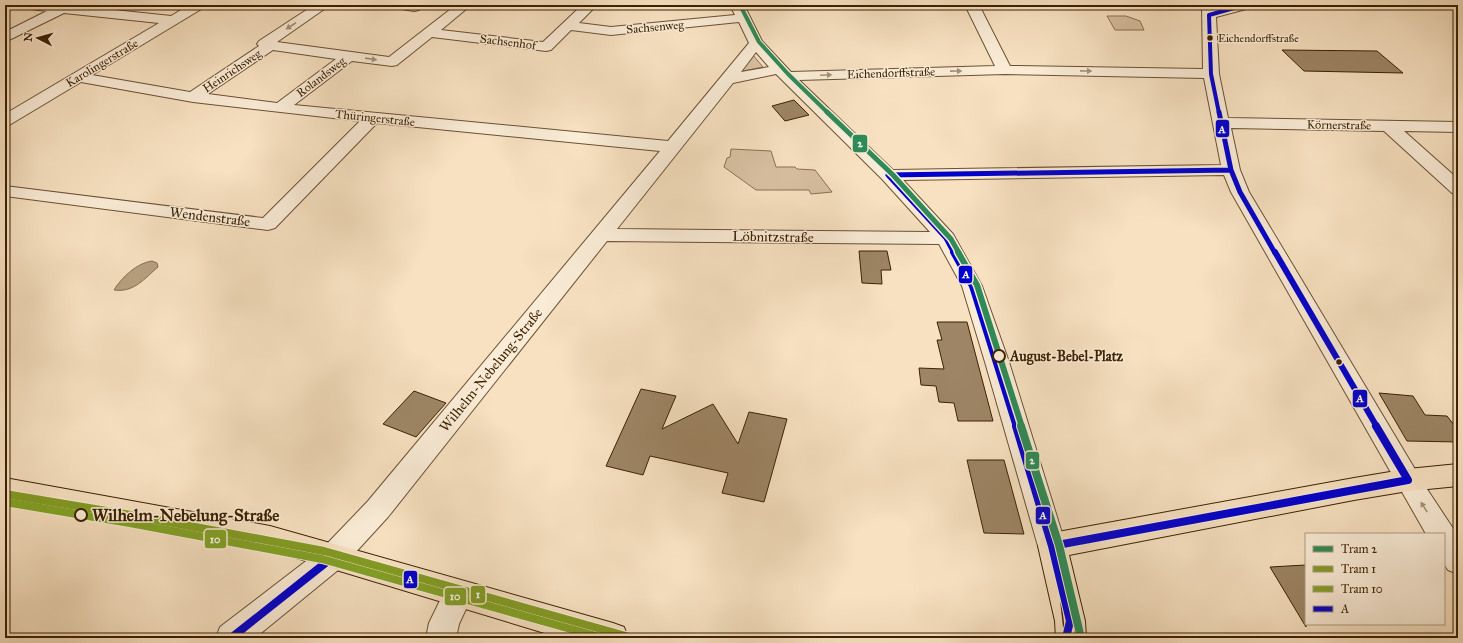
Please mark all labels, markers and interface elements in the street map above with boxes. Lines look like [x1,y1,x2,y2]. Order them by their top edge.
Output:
street label: Sachsenweg [626,17,685,37]
north arrow [18,18,58,58]
one-way arrow [286,22,296,30]
text: N [22,31,36,42]
street label: Sachsenhof [479,32,539,53]
place label: Eichendorffstraße [1218,32,1299,45]
marker: Eichendorffstraße [1205,33,1215,43]
street label: Karolingerstraße [63,36,141,91]
street label: Heinrichsweg [200,46,265,96]
street label: Rolandsweg [294,54,349,101]
one-way arrow [365,56,377,62]
street label: Eichendorffstraße [847,64,935,82]
one-way arrow [950,68,963,74]
one-way arrow [1080,68,1093,74]
one-way arrow [820,71,832,78]
street label: Thüringerstraße [334,107,416,130]
street label: Körnerstraße [1307,117,1371,133]
line badge: A [1215,119,1230,138]
text: A [1217,123,1226,136]
line badge: 2 [852,134,868,153]
text: 2 [857,137,863,150]
street label: Wendenstraße [169,204,251,230]
street label: Löbnitzstraße [732,228,814,246]
line badge: A [958,265,973,284]
text: A [961,268,970,281]
street label: Wilhelm-Nebelung-Straße [436,305,546,435]
place label: August-Bebel-Platz [1009,348,1124,366]
marker: August-Bebel-Platz [992,349,1006,363]
unlabelled marker [1334,357,1344,367]
line badge: A [1352,389,1368,408]
text: A [1355,392,1364,405]
line badge: 2 [1025,451,1040,470]
text: 2 [1029,454,1035,467]
one-way arrow [1420,502,1428,512]
place label: Wilhelm-Nebelung-Straße [92,505,279,526]
line badge: A [1035,506,1051,525]
marker: Wilhelm-Nebelung-Straße [74,508,88,522]
text: A [1038,509,1047,522]
line badge: 10 [204,529,227,549]
text: 10 [210,533,221,546]
legend [1305,533,1445,625]
text: Tram 2 [1341,542,1377,556]
text: Tram 1 [1341,562,1376,576]
line badge: A [403,570,418,589]
text: A [405,573,414,586]
text: Tram 10 [1341,582,1383,596]
line badge: 1 [470,585,486,604]
line badge: 10 [444,587,467,606]
text: 1 [476,588,481,601]
text: 10 [450,590,461,603]
text: A [1340,602,1349,616]

